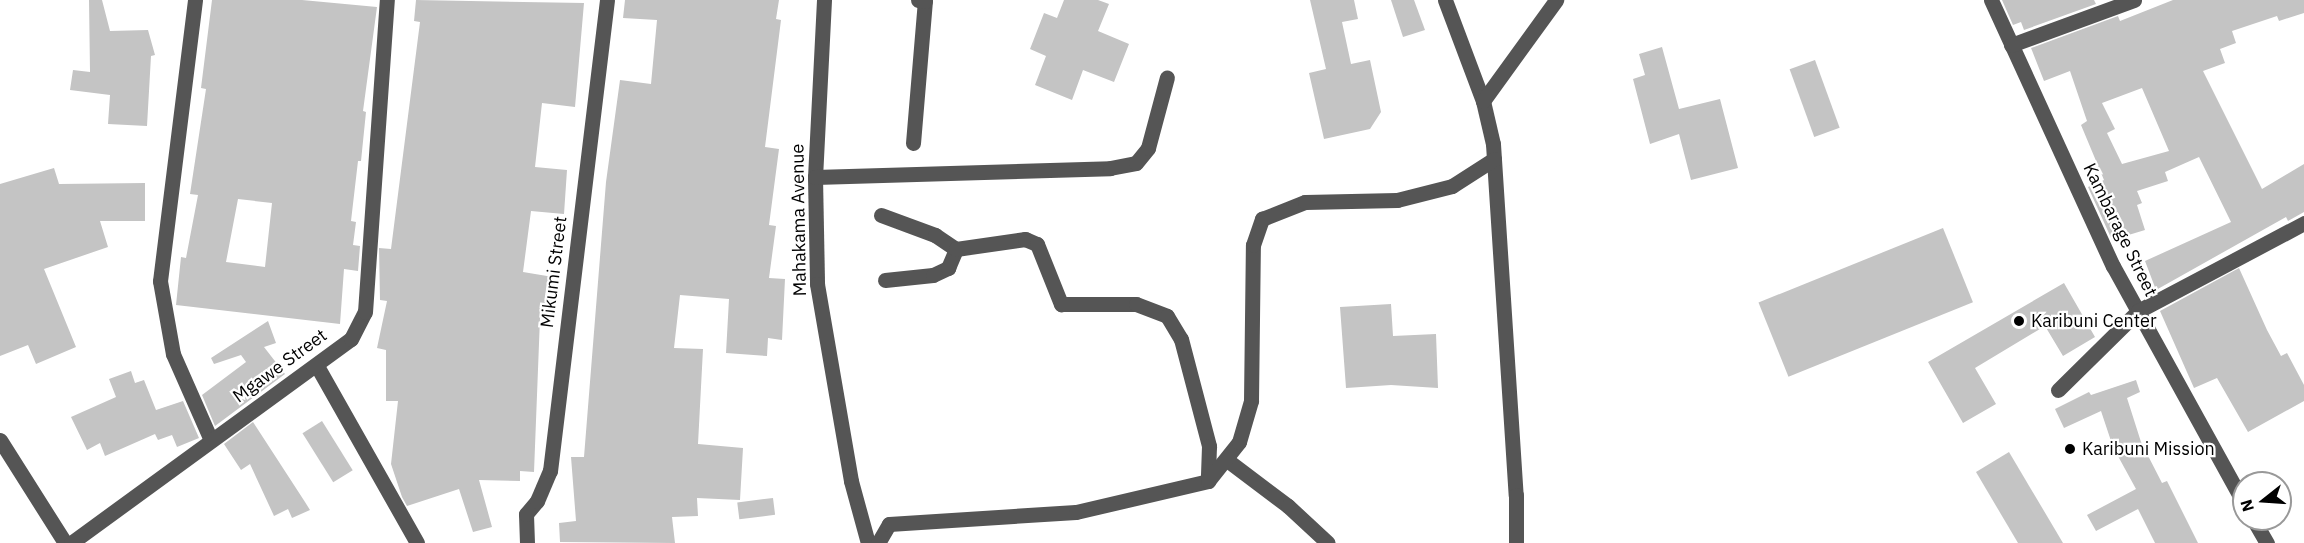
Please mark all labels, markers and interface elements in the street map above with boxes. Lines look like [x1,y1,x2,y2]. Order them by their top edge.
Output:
street label: Mahakama Avenue [787,143,811,297]
street label: Kambarage Street [2078,160,2162,300]
street label: Mikumi Street [536,215,572,329]
place label: Karibuni Center [2031,310,2157,332]
marker: Karibuni Center [2012,314,2026,328]
street label: Mgawe Street [229,325,331,407]
place label: Karibuni Mission [2082,438,2215,460]
marker: Karibuni Mission [2063,442,2077,456]
north arrow [2232,471,2292,531]
text: N [2235,497,2258,514]

